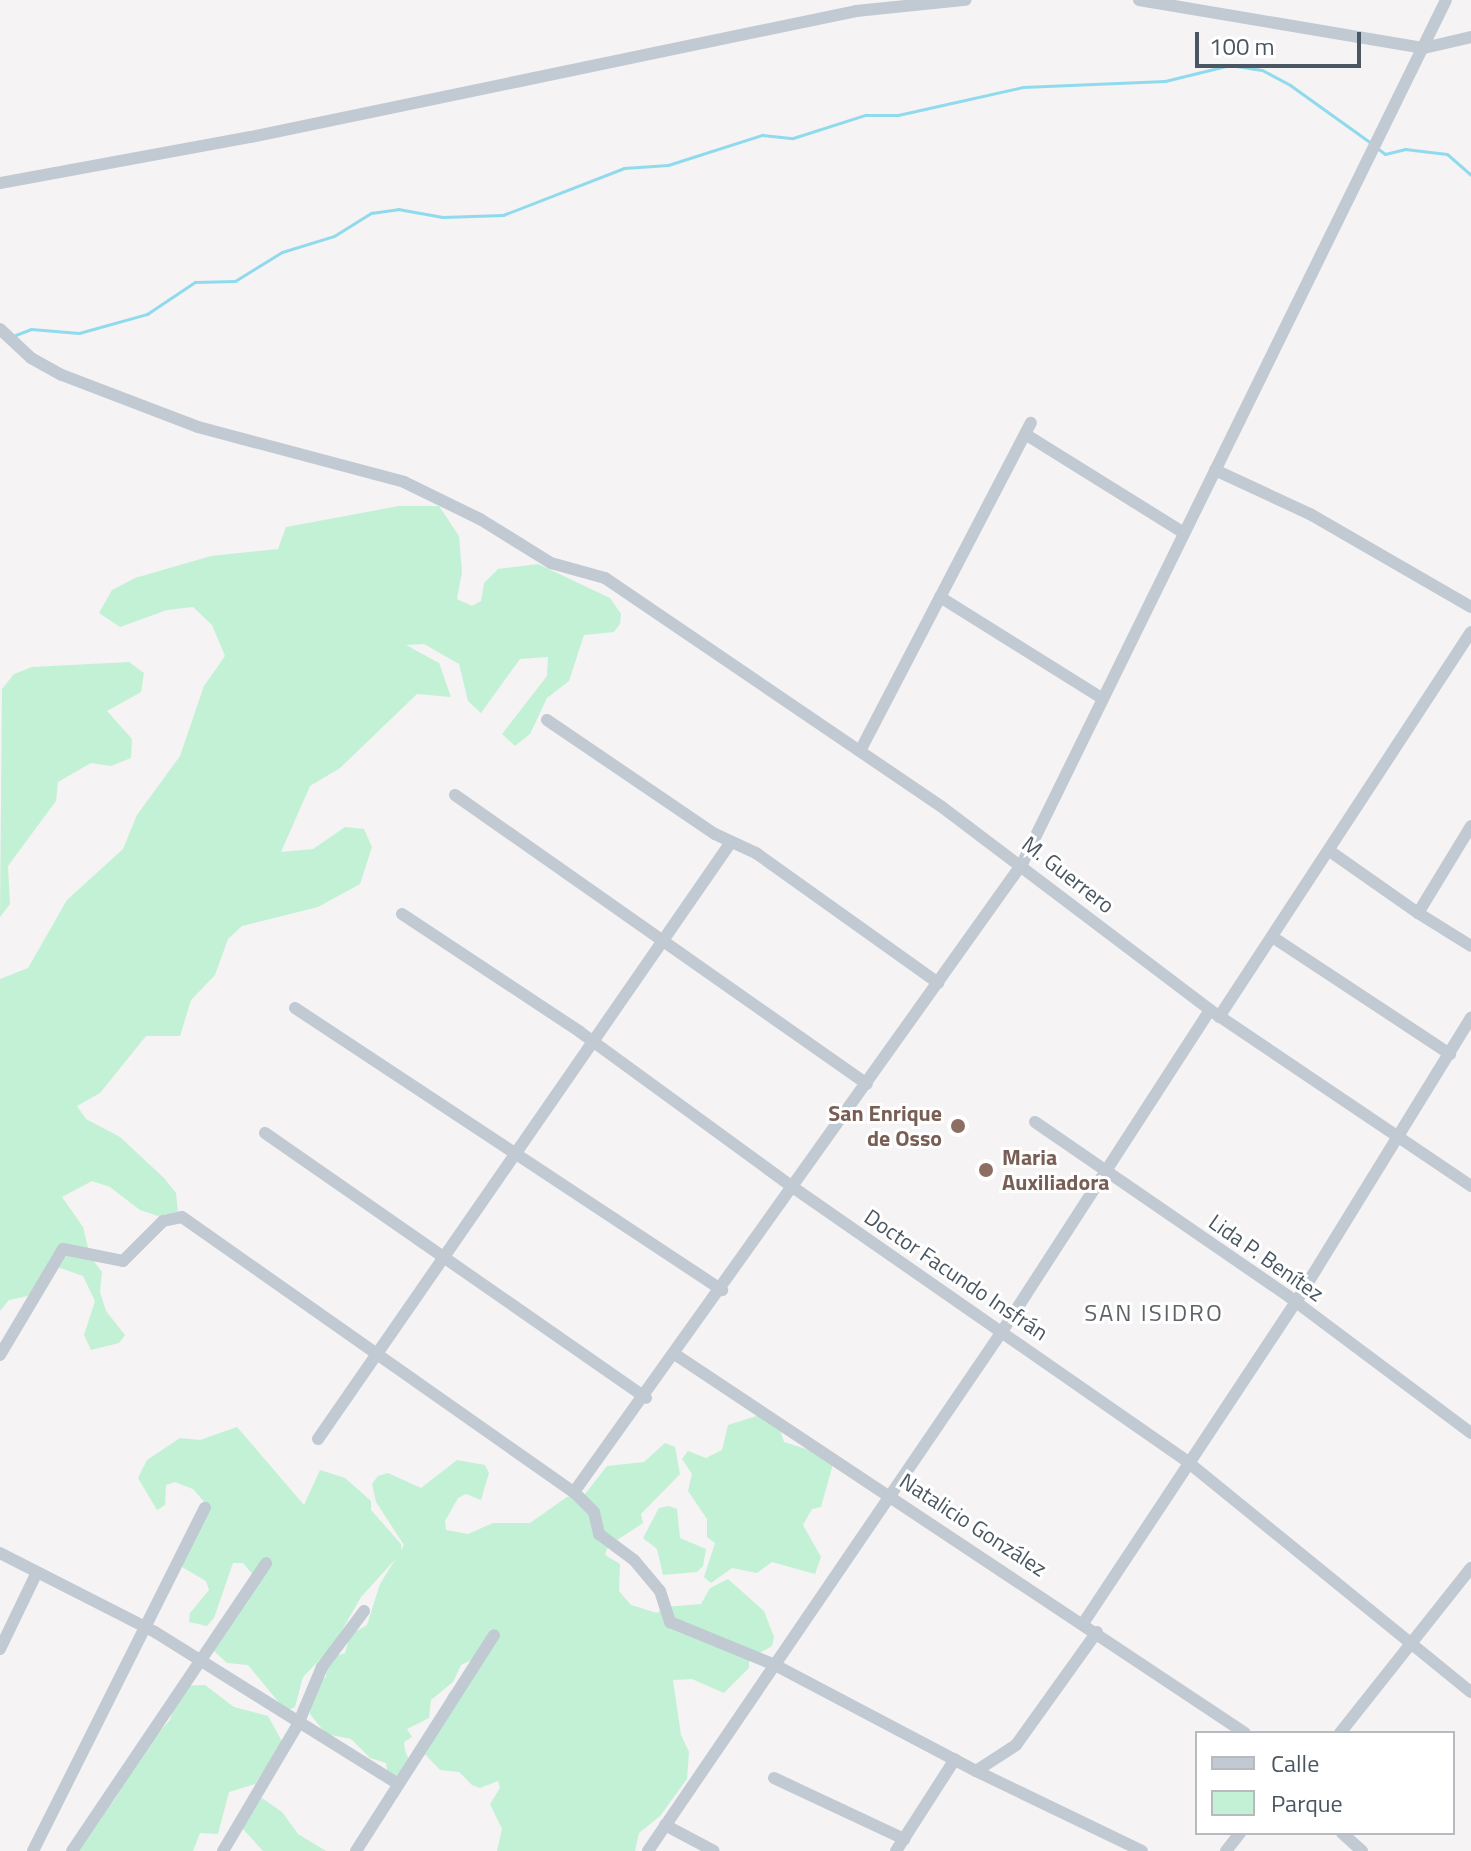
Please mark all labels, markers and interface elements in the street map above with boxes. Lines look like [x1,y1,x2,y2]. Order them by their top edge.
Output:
scale bar [1199,16,1365,66]
text: 100 m [1209,28,1275,64]
street label: M. Guerrero [1017,831,1119,919]
place label: San Enrique de Osso [828,1100,942,1152]
marker: San Enrique de Osso [949,1117,967,1135]
place label: Maria Auxiliadora [1002,1144,1110,1196]
marker: Maria Auxiliadora [977,1161,995,1179]
street label: Doctor Facundo Insfrán [859,1204,1053,1346]
street label: Lida P. Benítez [1204,1209,1328,1307]
district label: SAN ISIDRO [1084,1299,1224,1327]
street label: Natalicio González [895,1468,1051,1582]
legend [1195,1731,1455,1835]
text: Calle [1271,1745,1319,1781]
text: Parque [1271,1785,1343,1821]

